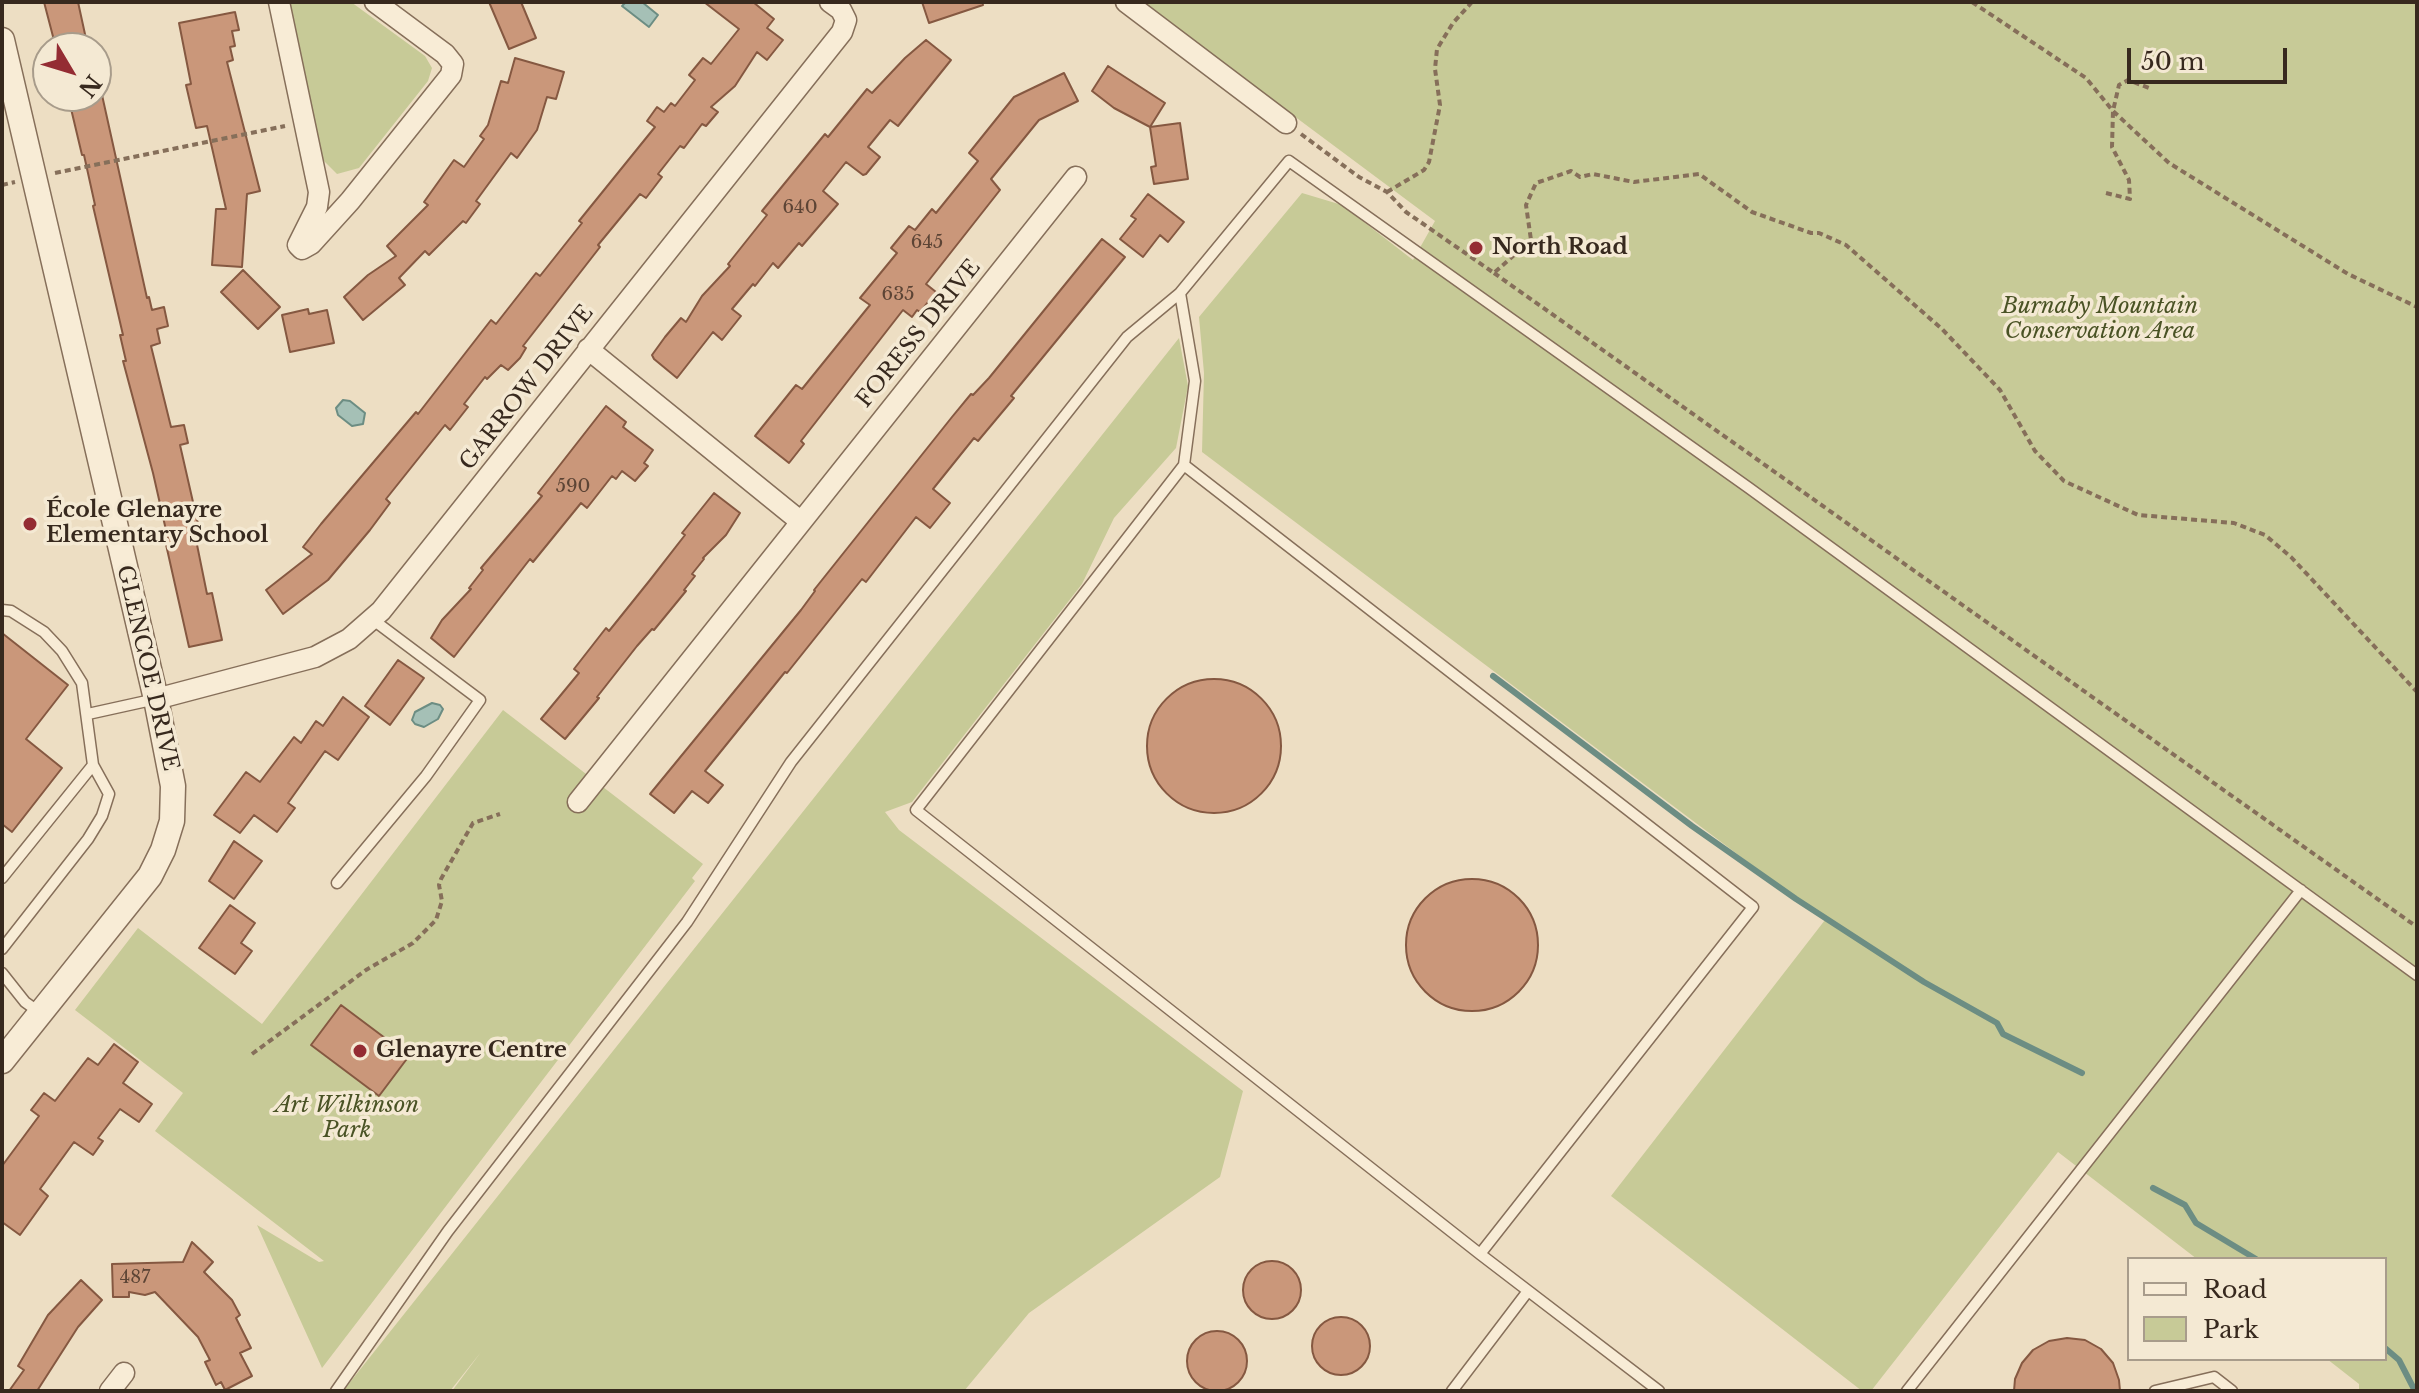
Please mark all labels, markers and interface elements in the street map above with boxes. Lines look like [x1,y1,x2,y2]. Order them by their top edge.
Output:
north arrow [32,32,112,112]
scale bar [2131,32,2291,82]
text: 50 m [2141,47,2204,76]
text: N [73,69,107,102]
house number: 640 [783,197,817,219]
house number: 645 [911,232,943,254]
place label: North Road [1492,235,1628,261]
marker: North Road [1467,239,1485,257]
street label: FORESS DRIVE [851,255,987,413]
house number: 635 [882,284,914,306]
park label: Burnaby Mountain Conservation Area [2002,294,2198,346]
street label: GARROW DRIVE [455,301,599,475]
house number: 590 [556,476,590,498]
place label: École Glenayre Elementary School [46,498,268,550]
marker: École Glenayre Elementary School [21,515,39,533]
street label: GLENCOE DRIVE [111,563,183,773]
place label: Glenayre Centre [376,1038,567,1064]
marker: Glenayre Centre [351,1042,369,1060]
park label: Art Wilkinson Park [275,1093,419,1144]
legend [2127,1257,2387,1361]
house number: 487 [120,1267,150,1289]
text: Road [2203,1275,2267,1304]
text: Park [2203,1315,2259,1344]

